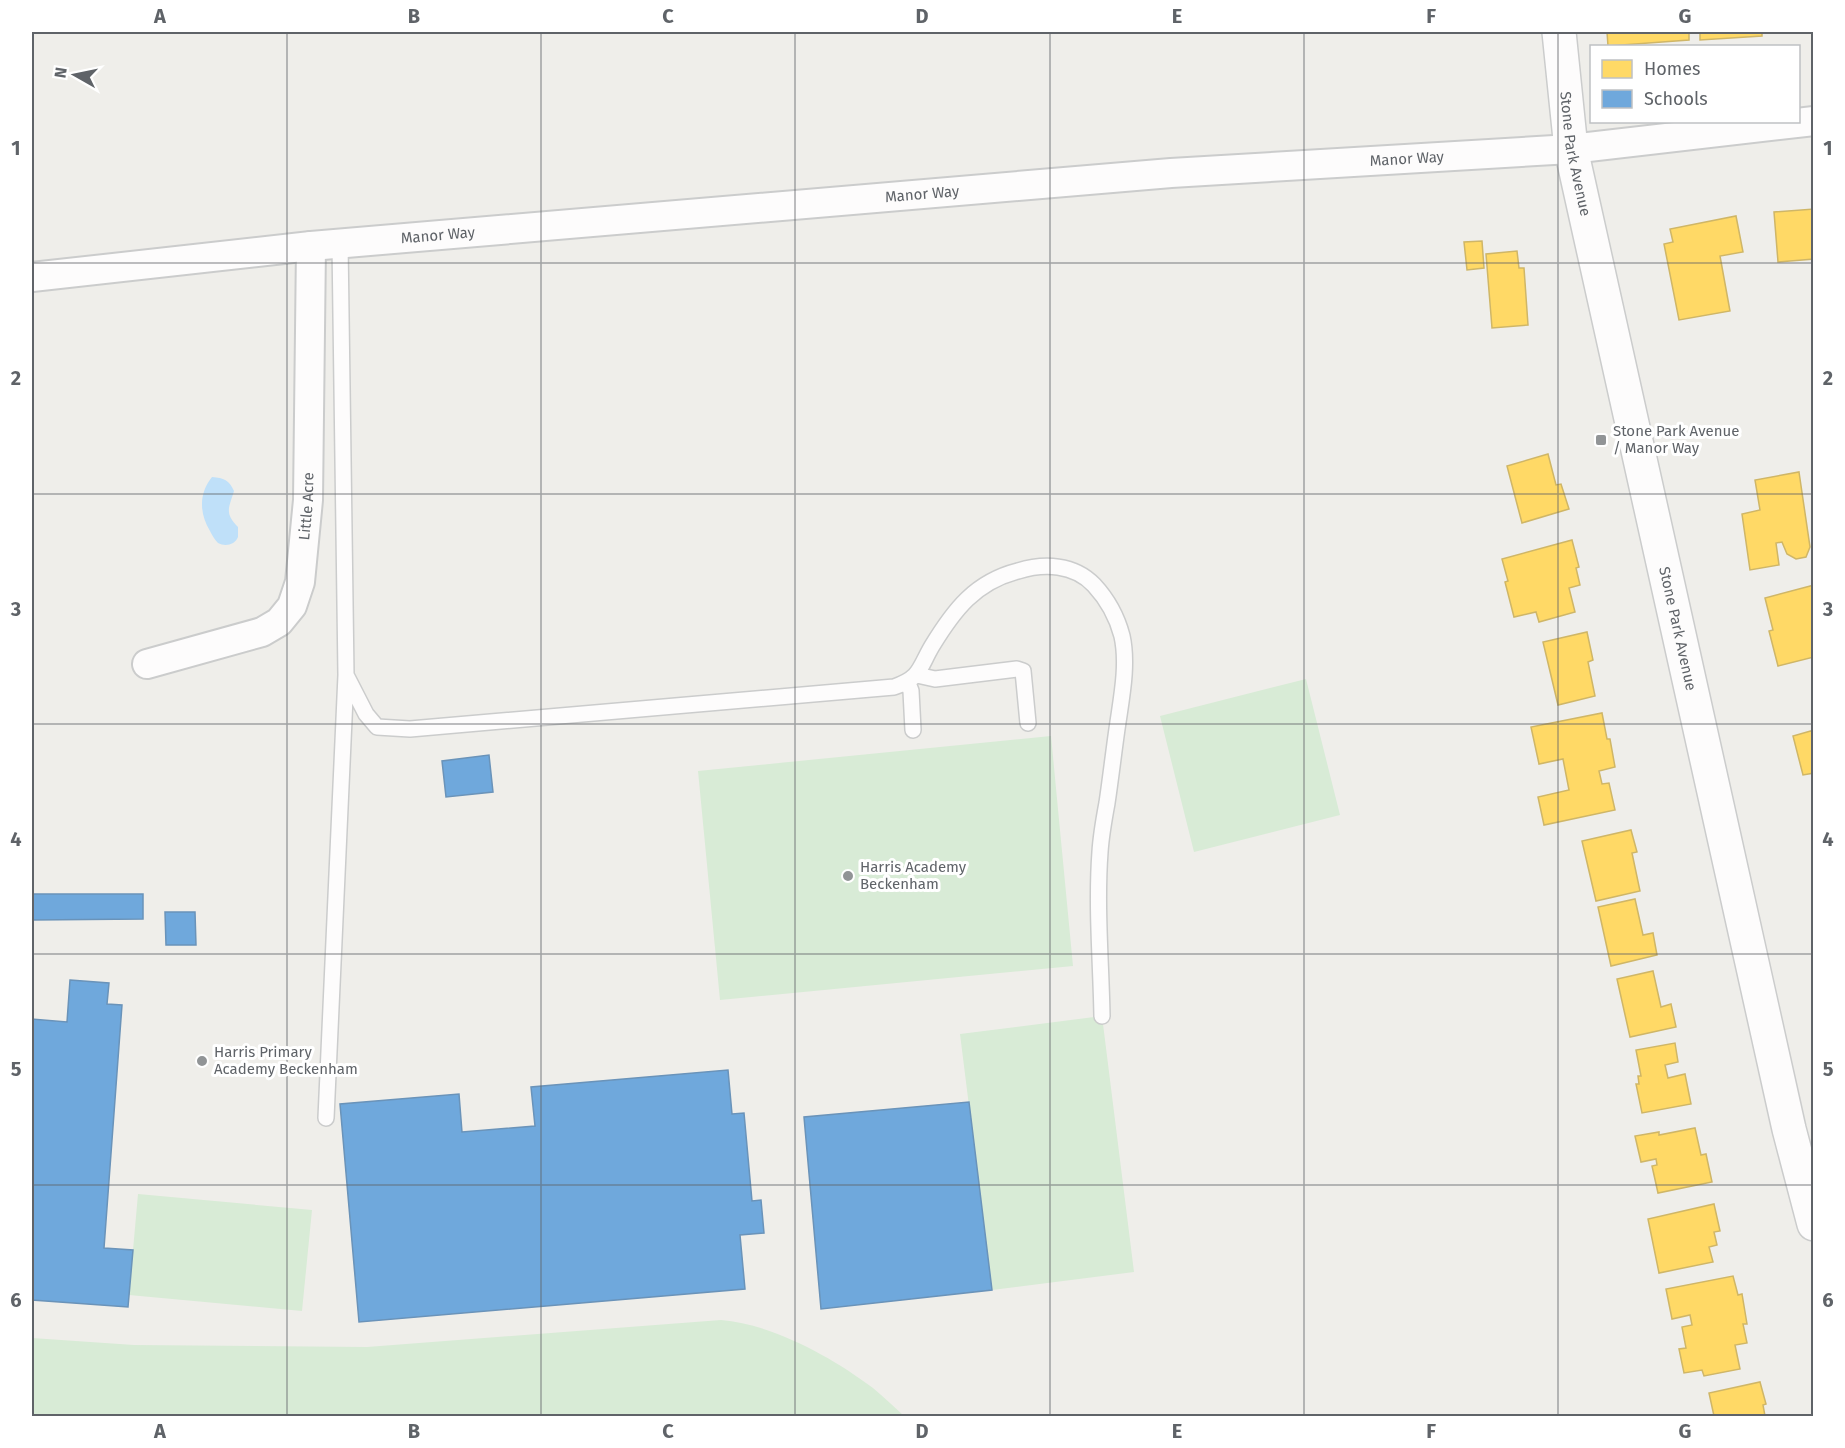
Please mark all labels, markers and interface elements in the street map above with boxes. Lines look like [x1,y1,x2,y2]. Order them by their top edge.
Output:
text: A [153,4,167,28]
text: B [408,4,420,28]
text: C [662,4,674,28]
text: D [915,4,929,28]
text: E [1172,4,1182,28]
text: F [1426,4,1436,28]
text: G [1679,4,1691,28]
north arrow [45,45,105,105]
legend [1590,45,1800,123]
text: Homes [1644,58,1700,80]
text: N [50,66,71,79]
text: Schools [1644,88,1708,110]
street label: Stone Park Avenue [1556,91,1595,218]
text: 1 [11,136,21,160]
text: 1 [1823,136,1833,160]
street label: Manor Way [1369,148,1445,170]
street label: Manor Way [884,182,961,206]
street label: Manor Way [400,223,476,247]
text: 2 [11,366,21,390]
text: 2 [1823,366,1833,390]
place label: Stone Park Avenue / Manor Way [1613,422,1739,457]
marker: Stone Park Avenue / Manor Way [1594,433,1608,447]
street label: Little Acre [295,472,317,541]
street label: Stone Park Avenue [1655,565,1700,692]
text: 3 [10,597,21,621]
text: 3 [1822,597,1833,621]
text: 4 [10,827,22,851]
text: 4 [1822,827,1834,851]
place label: Harris Academy Beckenham [860,858,967,893]
marker: Harris Academy Beckenham [841,869,855,883]
place label: Harris Primary Academy Beckenham [214,1043,358,1078]
marker: Harris Primary Academy Beckenham [195,1054,209,1068]
text: 5 [11,1057,22,1081]
text: 5 [1823,1057,1834,1081]
text: 6 [10,1288,22,1312]
text: 6 [1822,1288,1834,1312]
text: A [153,1419,167,1443]
text: B [408,1419,420,1443]
text: C [662,1419,674,1443]
text: D [915,1419,929,1443]
text: E [1172,1419,1182,1443]
text: F [1426,1419,1436,1443]
text: G [1679,1419,1691,1443]

